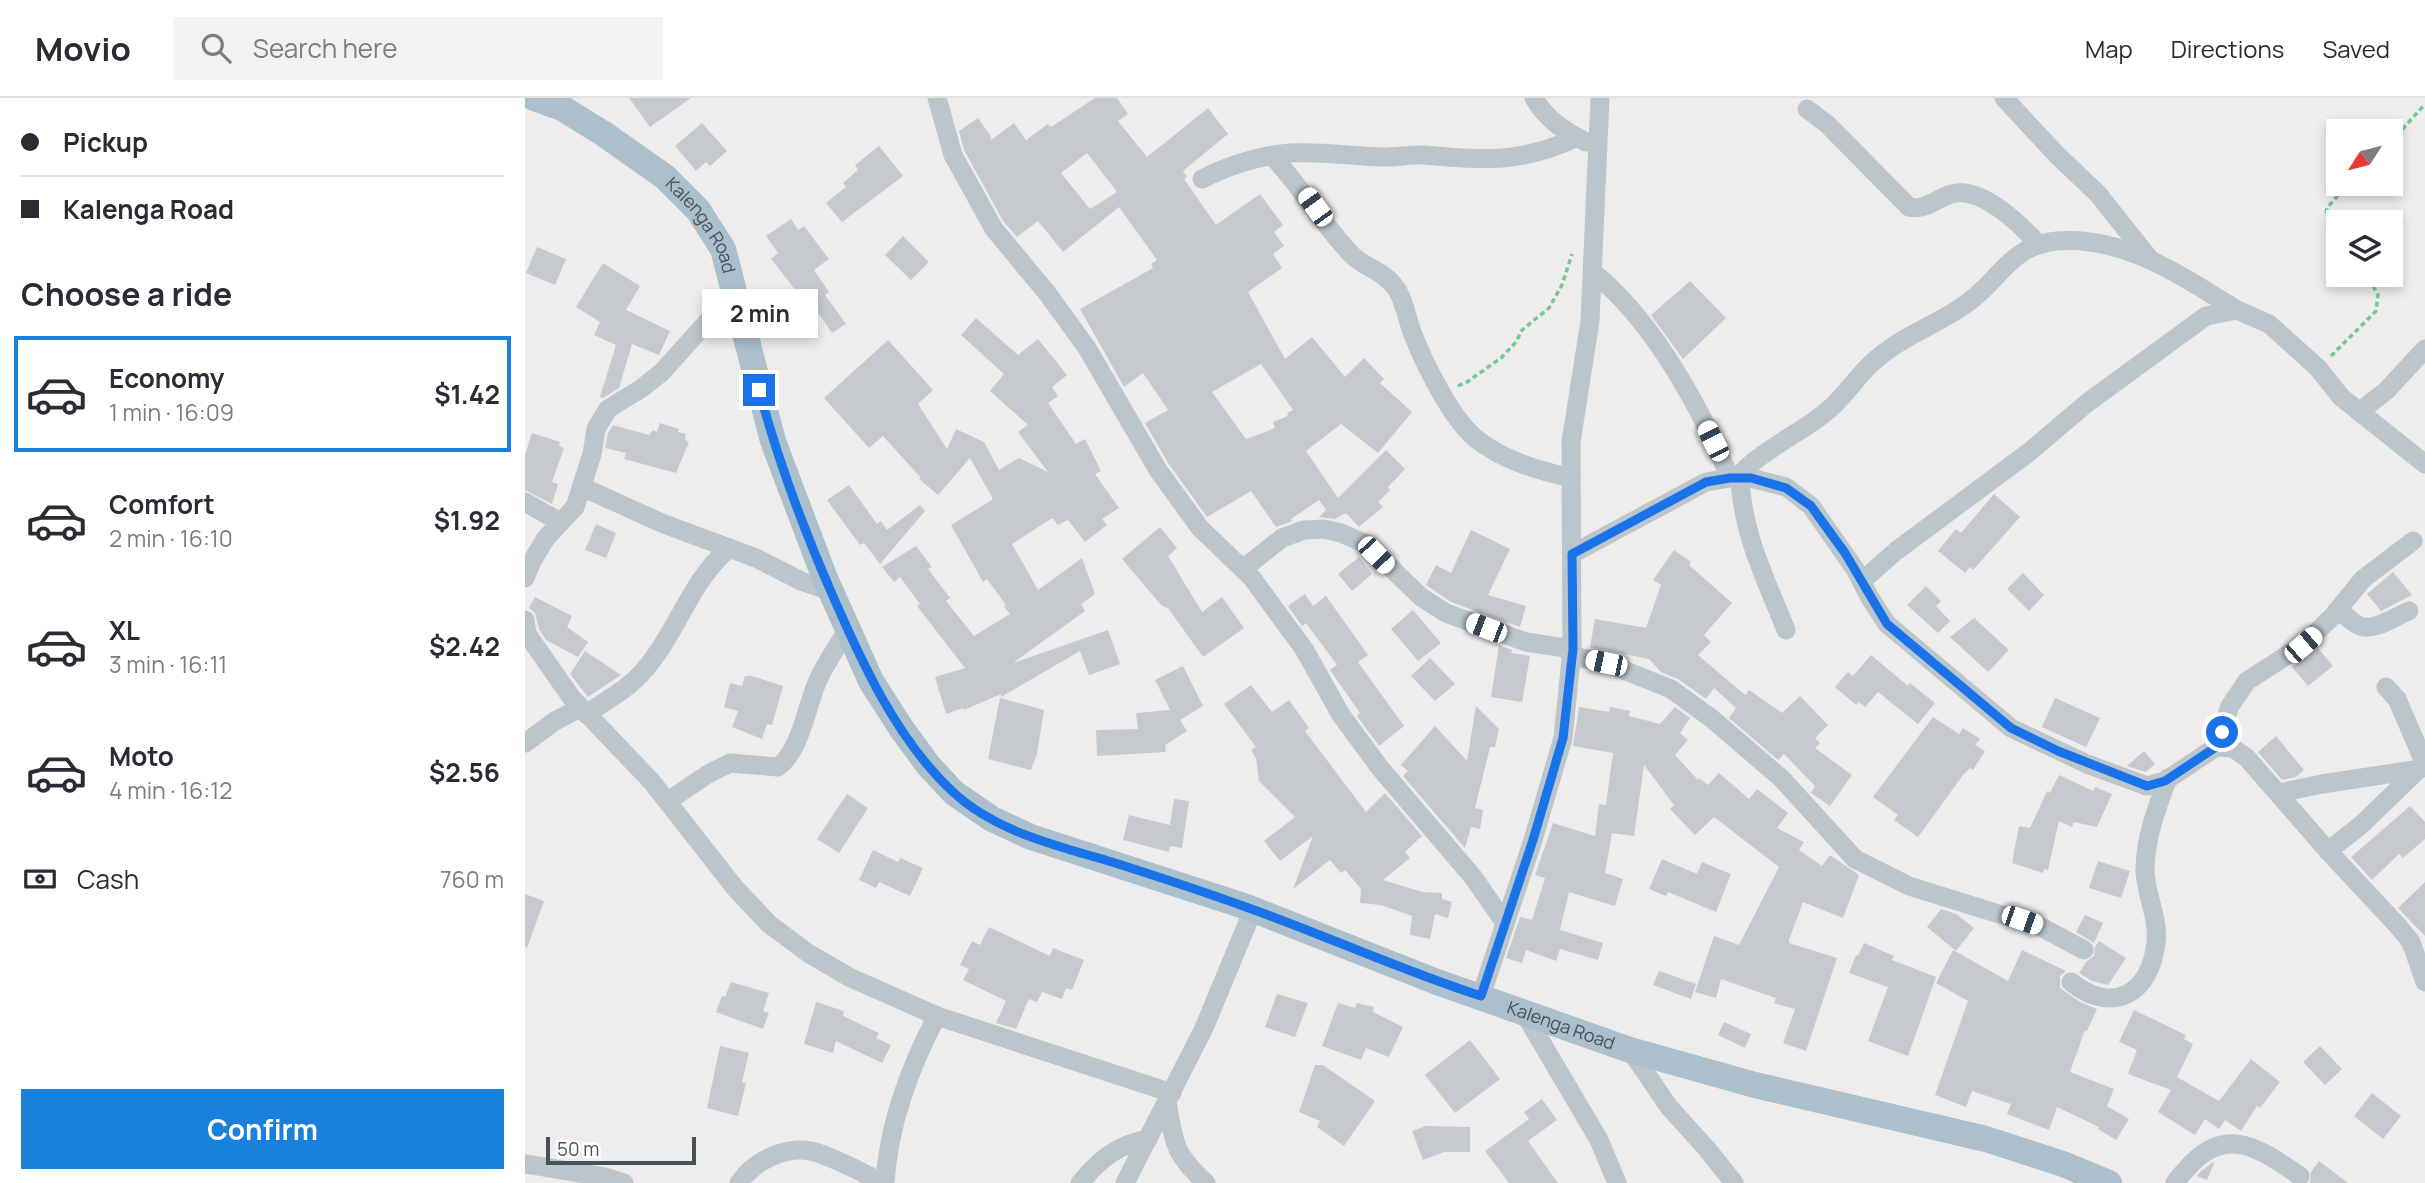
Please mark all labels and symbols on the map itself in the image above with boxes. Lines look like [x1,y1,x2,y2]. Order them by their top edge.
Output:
north arrow [2326,119,2403,196]
street label: Kalenga Road [661,171,742,276]
car [1295,184,1336,230]
callout: 2 min [701,288,817,338]
route end [743,374,775,406]
car [1695,418,1732,464]
car [1354,533,1399,577]
car [1463,611,1510,645]
car [2281,623,2326,667]
car [1584,648,1629,678]
route start [2206,716,2238,748]
car [1999,903,2046,937]
street label: Kalenga Road [1504,995,1618,1055]
scale bar [546,1134,697,1166]

